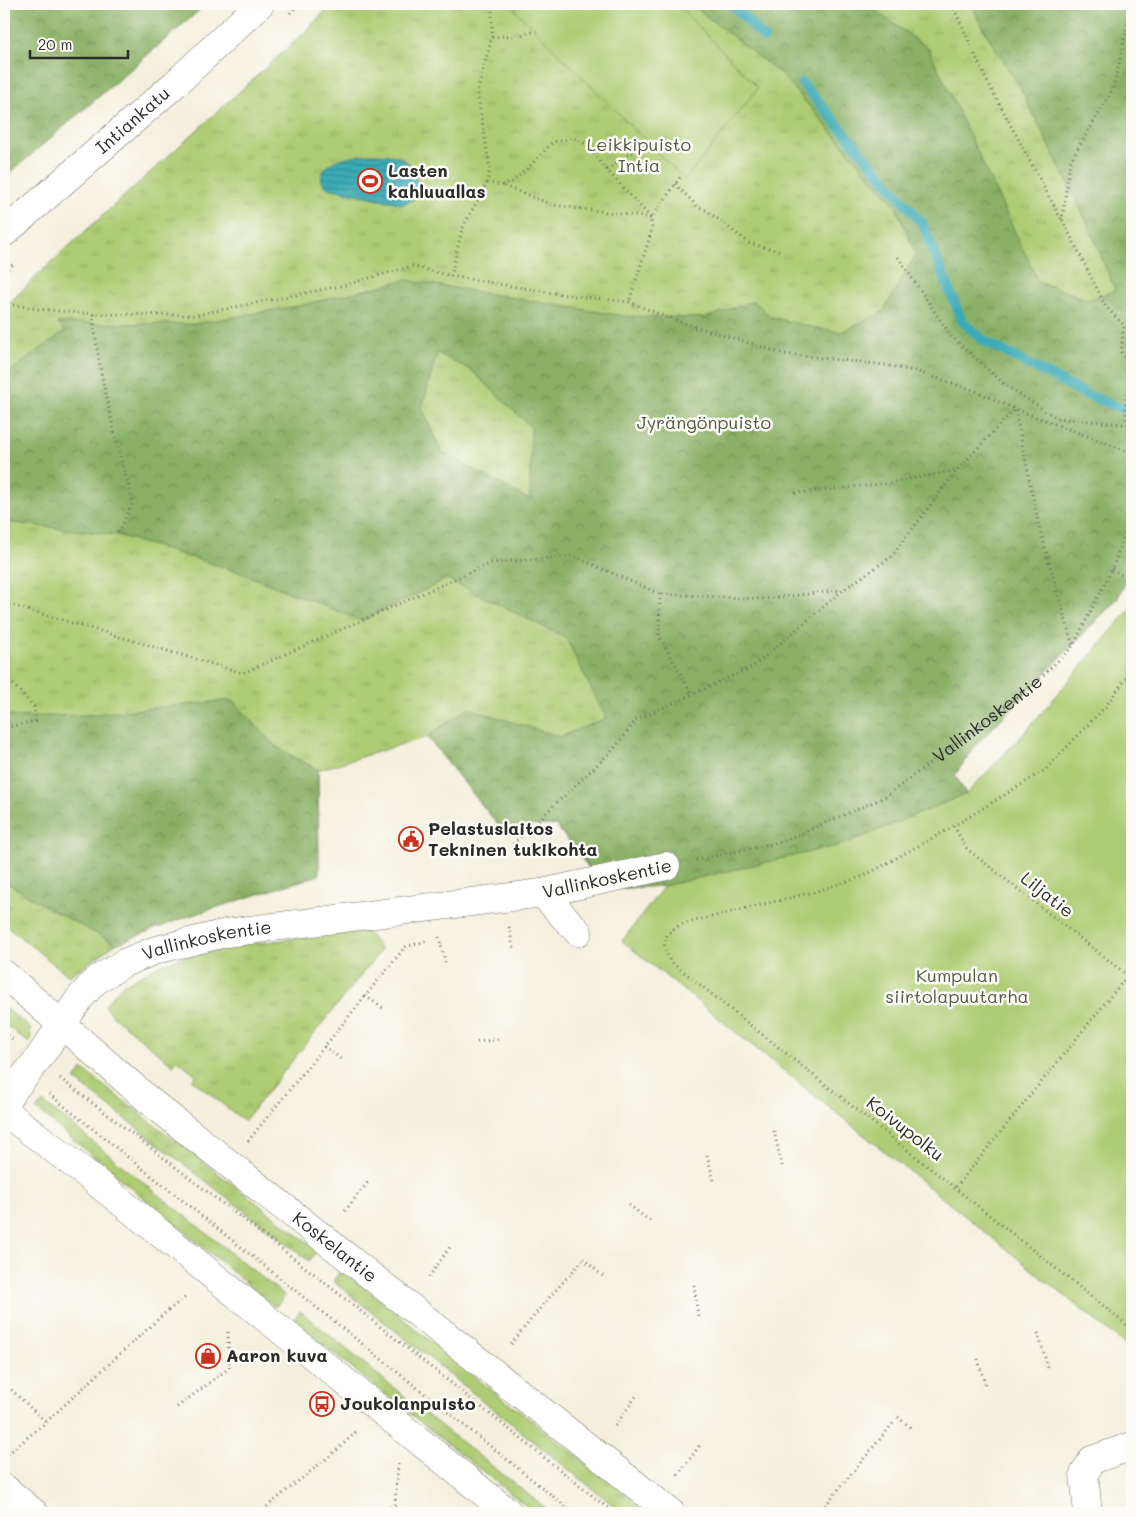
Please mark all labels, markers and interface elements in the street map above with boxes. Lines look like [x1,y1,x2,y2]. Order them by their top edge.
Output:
scale bar [30,28,128,60]
text: 20 m [38,34,72,54]
street label: Intiankatu [90,81,174,159]
park label: Leikkipuisto Intia [587,132,692,177]
place label: Lasten kahluuallas [388,158,486,203]
sports icon: Lasten kahluuallas [357,168,383,194]
park label: Jyrängönpuisto [637,410,772,434]
street label: Vallinkoskentie [927,669,1047,768]
place label: Pelastuslaitos Tekninen tukikohta [428,816,598,861]
public building icon: Pelastuslaitos Tekninen tukikohta [398,826,424,852]
street label: Vallinkoskentie [540,853,674,903]
street label: Liljatie [1016,866,1079,923]
street label: Vallinkoskentie [138,914,273,965]
park label: Kumpulan siirtolapuutarha [885,963,1029,1008]
street label: Koivupolku [862,1090,949,1166]
street label: Koskelantie [288,1206,382,1287]
shop icon: Aaron kuva [195,1343,221,1369]
place label: Aaron kuva [226,1343,328,1367]
bus stop icon: Joukolanpuisto [309,1391,335,1417]
place label: Joukolanpuisto [340,1391,476,1415]

